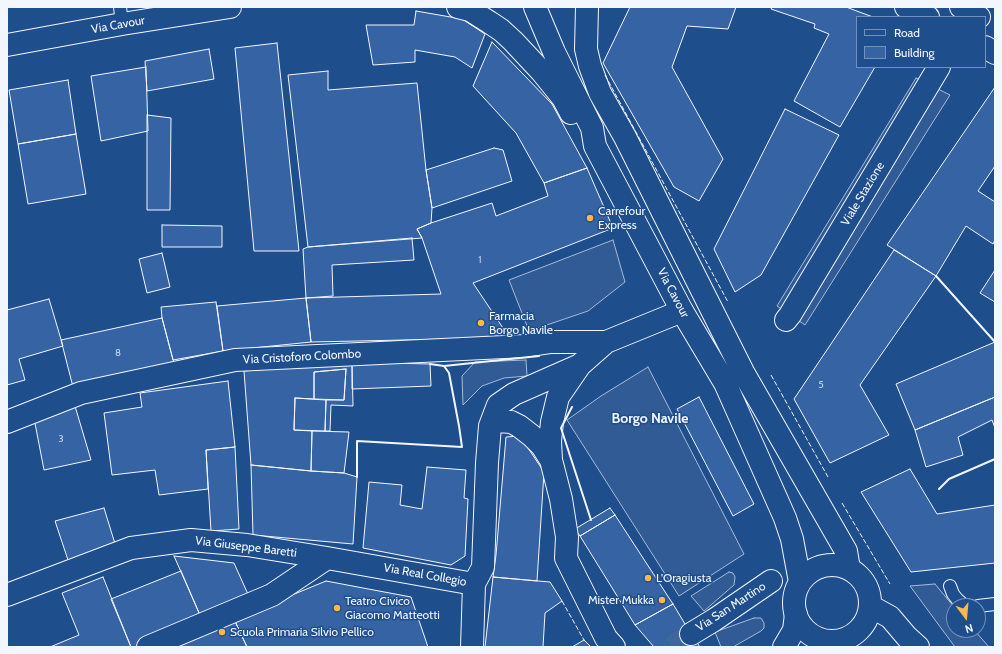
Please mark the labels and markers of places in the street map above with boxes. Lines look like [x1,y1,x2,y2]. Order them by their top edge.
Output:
place label: Carrefour Express [598,204,645,232]
marker: Carrefour Express [585,213,595,223]
place label: Farmacia Borgo Navile [489,309,553,337]
marker: Farmacia Borgo Navile [476,318,486,328]
place label: L'Oragiusta [656,571,711,585]
marker: L'Oragiusta [643,573,653,583]
place label: Mister Mukka [588,593,654,607]
place label: Teatro Civico Giacomo Matteotti [345,594,440,622]
marker: Mister Mukka [657,595,667,605]
marker: Teatro Civico Giacomo Matteotti [332,603,342,613]
place label: Scuola Primaria Silvio Pellico [230,625,374,639]
marker: Scuola Primaria Silvio Pellico [217,627,227,637]

